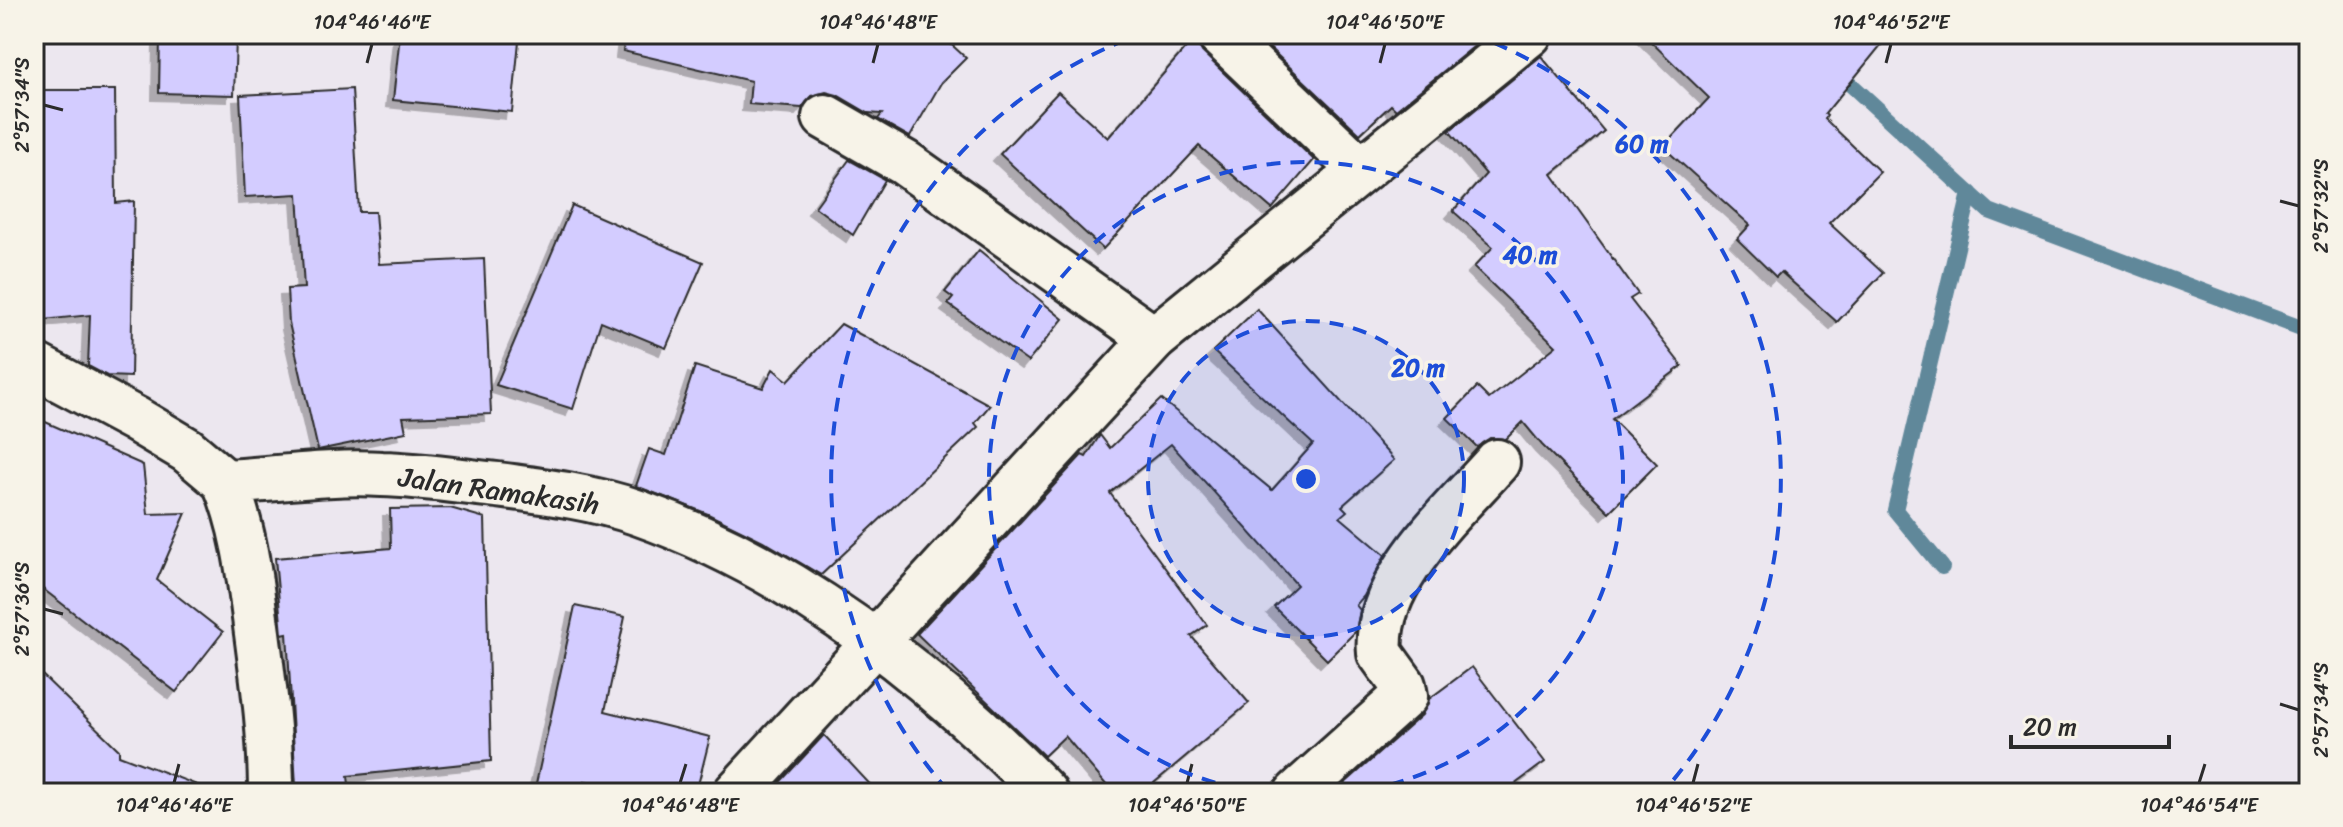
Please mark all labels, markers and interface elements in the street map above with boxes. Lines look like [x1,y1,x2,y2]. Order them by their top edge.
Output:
text: 104°46'46"E [314,5,432,40]
text: 104°46'48"E [819,5,939,40]
text: 104°46'50"E [1326,5,1446,40]
text: 104°46'52"E [1833,5,1951,40]
text: 2°57'34"S [5,57,40,153]
text: 60 m [1614,123,1669,165]
text: 2°57'32"S [2304,158,2339,253]
text: 40 m [1503,234,1558,276]
text: 20 m [1390,347,1445,389]
street label: Jalan Ramakasih [394,452,603,529]
centre of rings [1292,465,1320,493]
text: 2°57'36"S [5,561,40,656]
text: 2°57'34"S [2304,662,2339,758]
scale bar [2011,699,2169,749]
text: 20 m [2023,706,2077,748]
text: 104°46'46"E [116,788,234,823]
text: 104°46'48"E [621,788,741,823]
text: 104°46'50"E [1128,788,1248,823]
text: 104°46'52"E [1635,788,1753,823]
text: 104°46'54"E [2140,788,2260,823]

